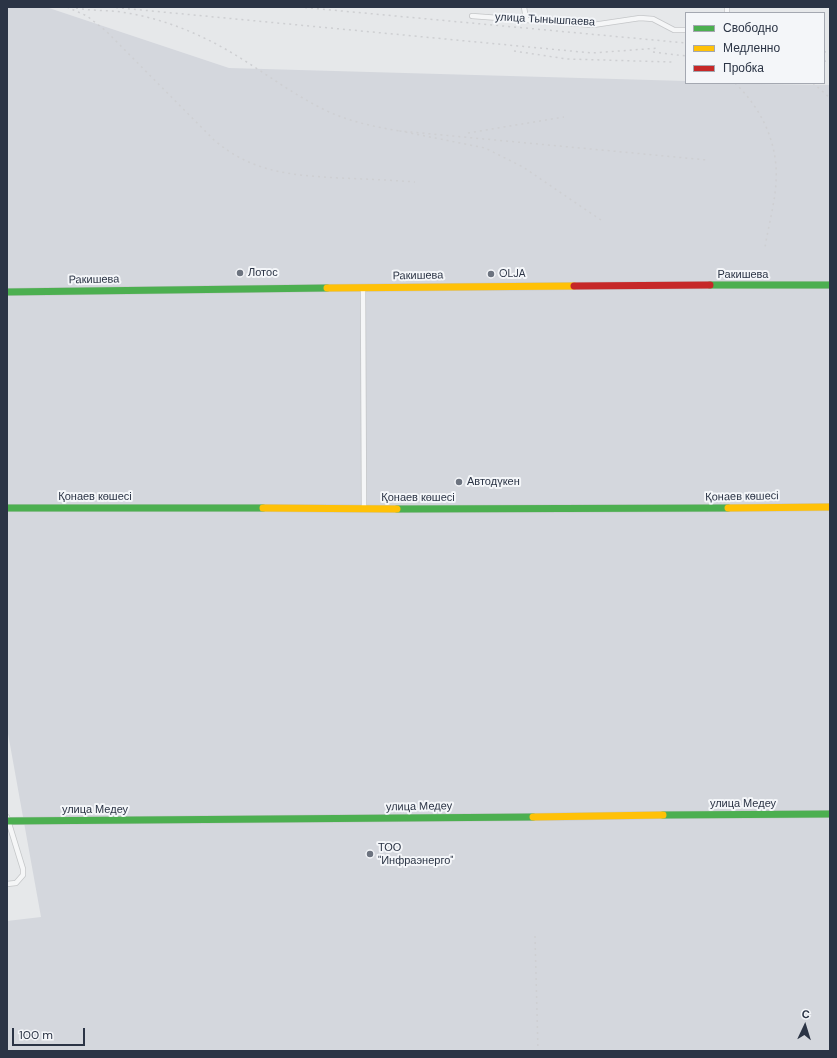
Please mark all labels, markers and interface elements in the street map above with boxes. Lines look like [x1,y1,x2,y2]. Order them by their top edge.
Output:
street label: улица Тынышпаева [495,11,595,29]
legend [685,12,825,84]
text: Свободно [723,20,778,36]
text: Медленно [723,40,780,56]
text: Пробка [723,60,764,76]
place label: Лотос [248,266,278,280]
place label: OLJA [499,267,526,281]
marker: Лотос [235,268,245,278]
street label: Ракишева [718,268,768,282]
street label: Ракишева [392,269,444,283]
marker: OLJA [486,269,496,279]
street label: Ракишева [68,273,120,287]
place label: Автодүкен [467,475,520,489]
marker: Автодүкен [454,477,464,487]
street label: Қонаев көшесі [58,490,132,504]
street label: Қонаев көшесі [705,490,779,504]
street label: Қонаев көшесі [381,491,455,505]
street label: улица Медеу [710,797,776,811]
street label: улица Медеу [386,800,452,814]
street label: улица Медеу [62,803,128,817]
place label: ТОО "Инфраэнерго" [378,841,453,867]
marker: ТОО "Инфраэнерго" [365,849,375,859]
north arrow [785,1006,825,1046]
text: С [801,1007,810,1021]
scale bar [14,1020,87,1046]
text: 100 m [19,1027,53,1043]

